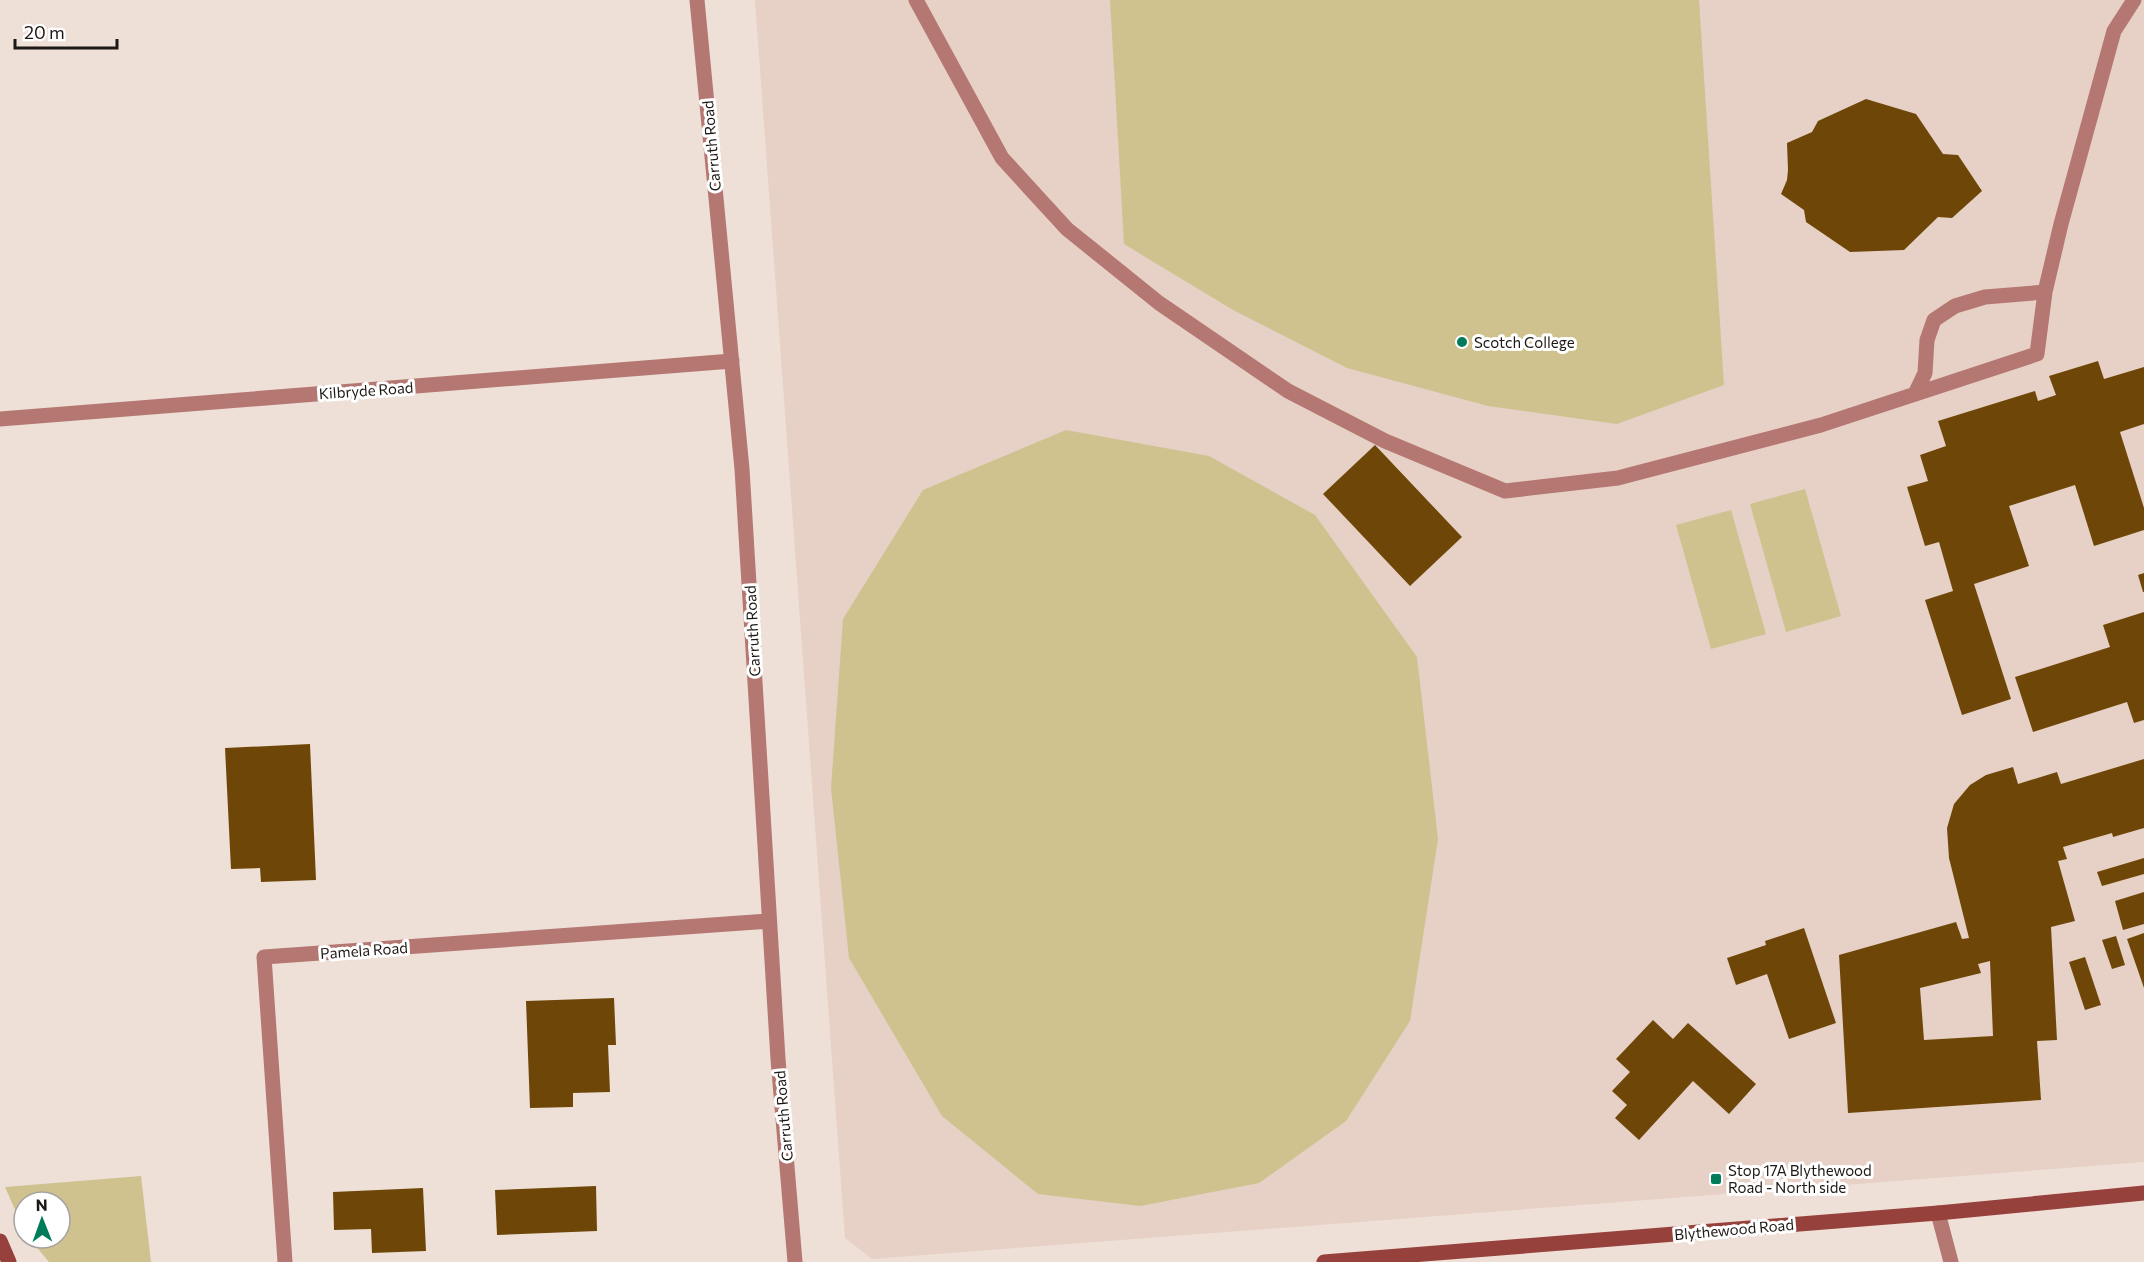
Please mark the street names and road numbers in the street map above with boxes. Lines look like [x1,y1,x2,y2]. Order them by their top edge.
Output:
street label: Carruth Road [698,100,724,192]
street label: Kilbryde Road [318,378,414,402]
street label: Carruth Road [741,585,763,677]
street label: Pamela Road [320,938,408,962]
street label: Carruth Road [770,1070,796,1162]
street label: Blythewood Road [1673,1215,1795,1243]

